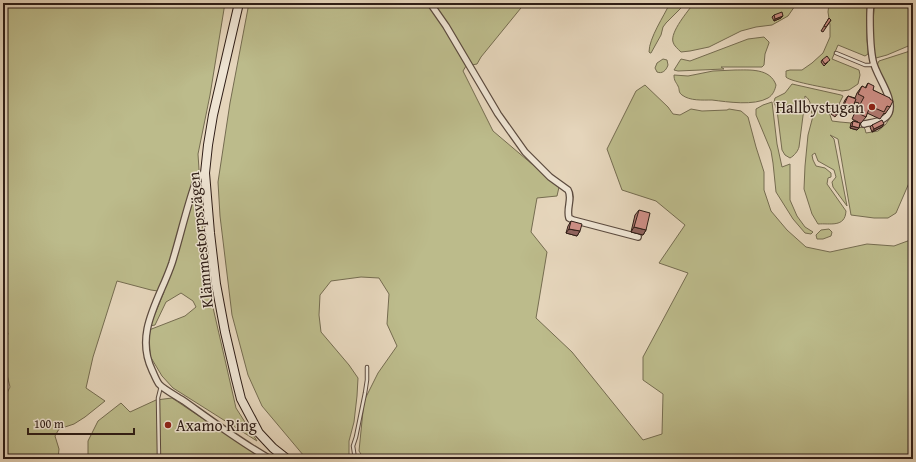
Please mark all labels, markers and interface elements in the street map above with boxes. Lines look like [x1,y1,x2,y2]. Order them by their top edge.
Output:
place label: Hallbystugan [775,95,864,119]
marker: Hallbystugan [867,102,877,112]
street label: Klämmestorpsvägen [181,171,219,309]
scale bar [28,410,134,436]
place label: Axamo Ring [176,413,257,437]
text: 100 m [34,415,64,432]
marker: Axamo Ring [163,420,173,430]

